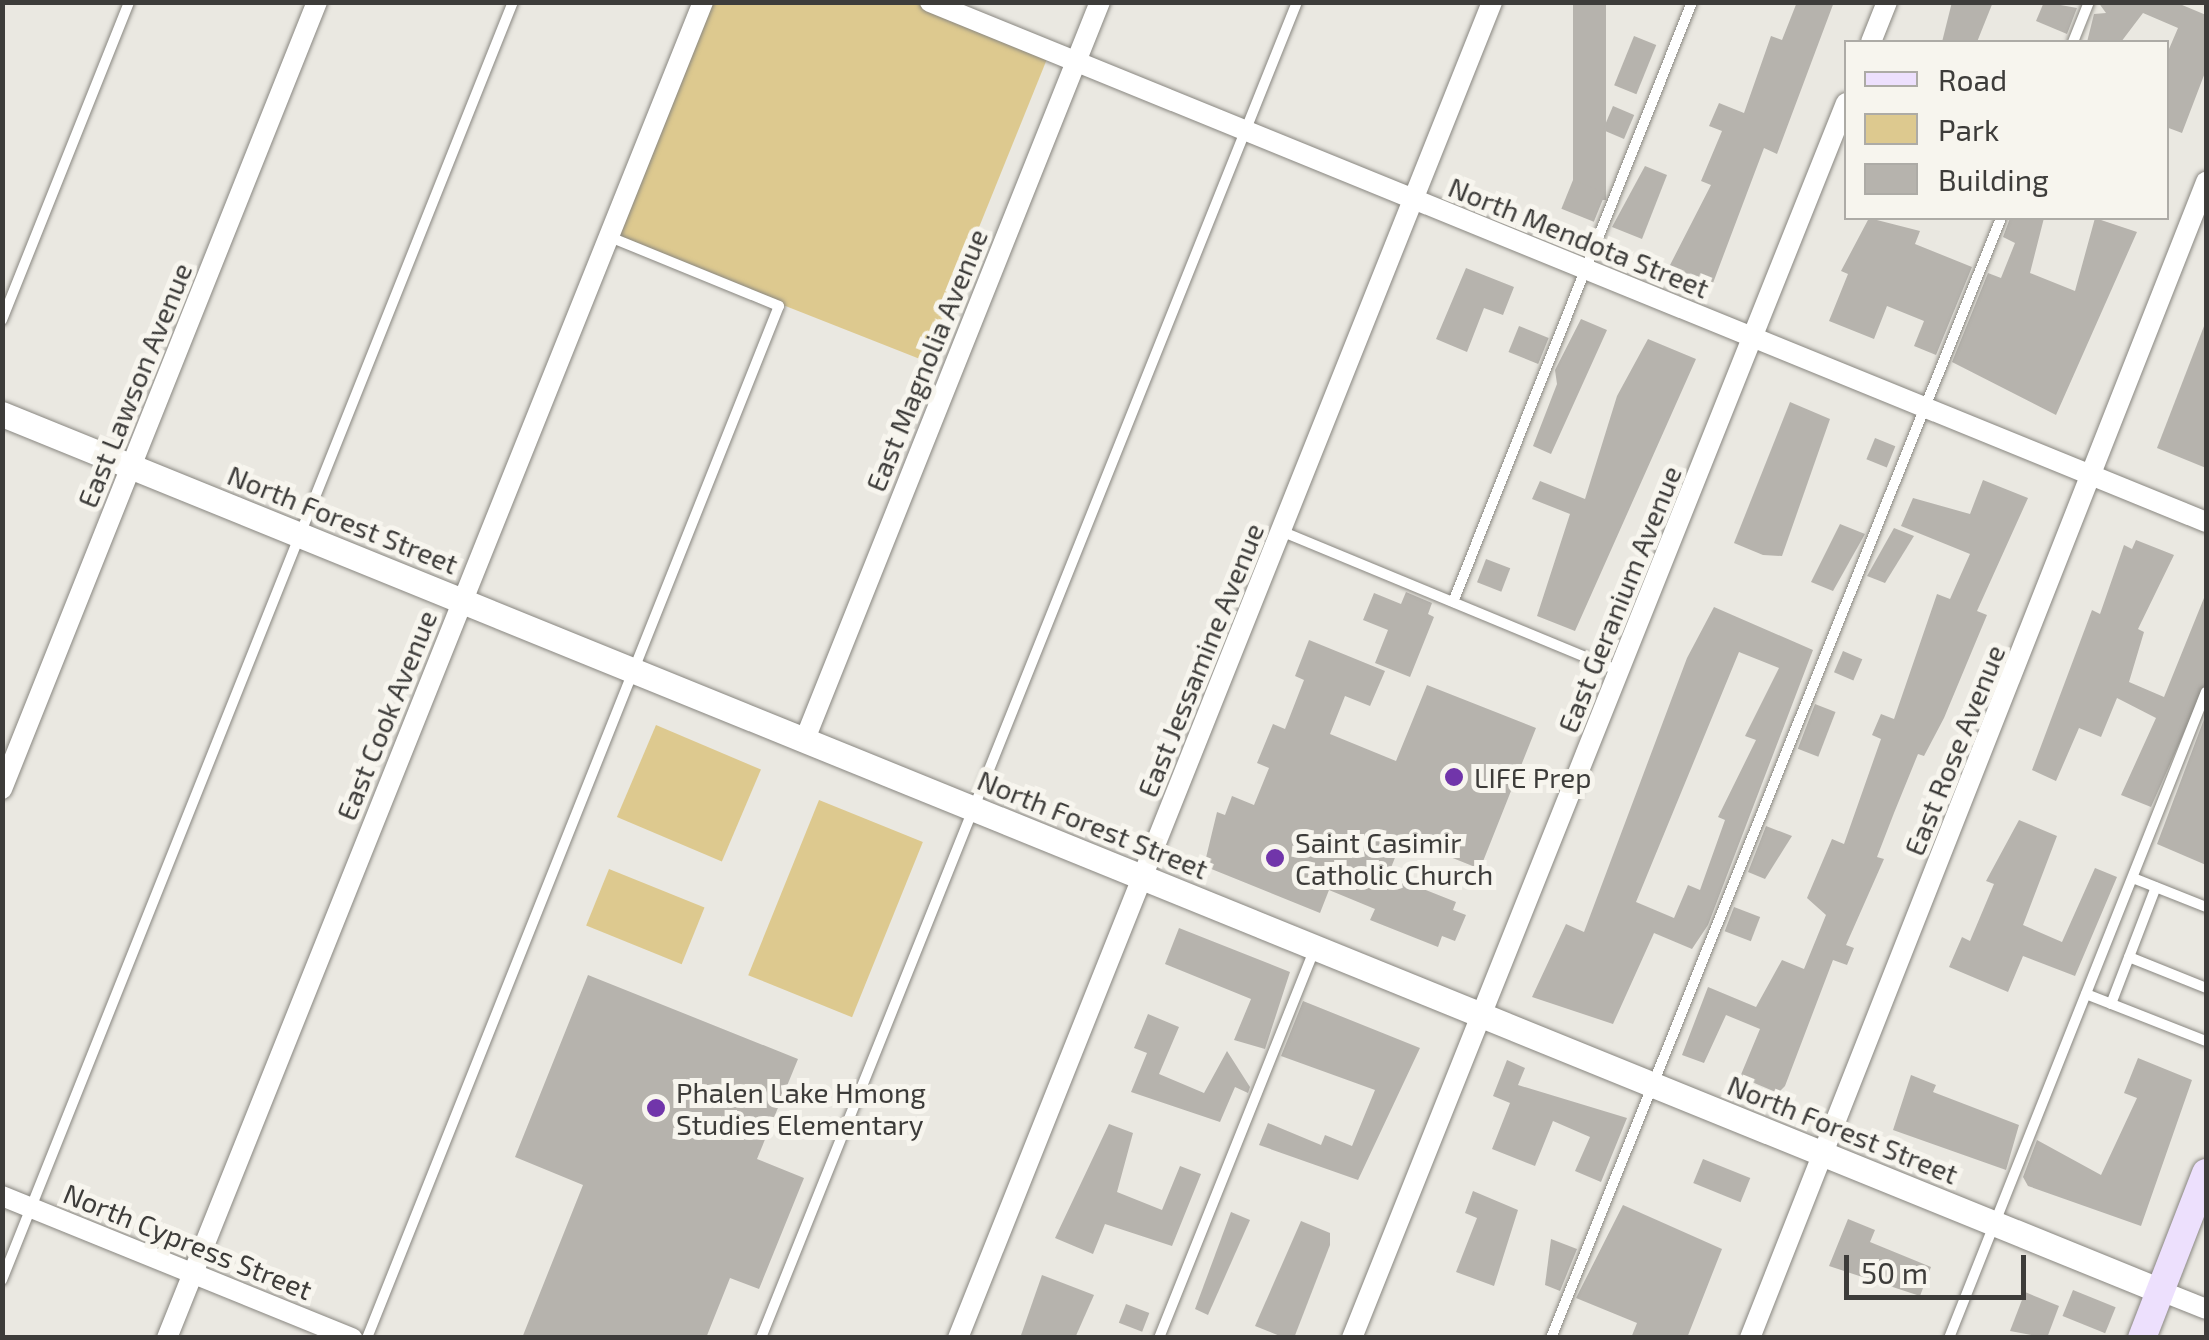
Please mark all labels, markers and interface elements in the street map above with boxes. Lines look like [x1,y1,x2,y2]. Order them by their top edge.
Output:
legend [1844,40,2169,220]
text: Road [1938,61,2007,97]
text: Park [1938,111,1999,147]
text: Building [1938,161,2049,197]
street label: North Mendota Street [1444,169,1714,305]
street label: East Magnolia Avenue [858,224,994,496]
street label: East Lawson Avenue [69,257,199,513]
street label: North Forest Street [223,457,463,581]
street label: East Geranium Avenue [1550,460,1688,738]
street label: East Jessamine Avenue [1129,518,1271,802]
street label: East Cook Avenue [328,605,444,825]
street label: East Rose Avenue [1896,640,2012,860]
place label: LIFE Prep [1474,760,1591,794]
street label: North Forest Street [973,762,1213,886]
marker: LIFE Prep [1443,766,1465,788]
place label: Saint Casimir Catholic Church [1295,825,1493,891]
marker: Saint Casimir Catholic Church [1264,847,1286,869]
street label: North Forest Street [1723,1067,1963,1191]
place label: Phalen Lake Hmong Studies Elementary [676,1075,926,1141]
marker: Phalen Lake Hmong Studies Elementary [645,1097,667,1119]
street label: North Cypress Street [59,1176,317,1306]
scale bar [1849,1235,2032,1297]
text: 50 m [1861,1254,1928,1290]

